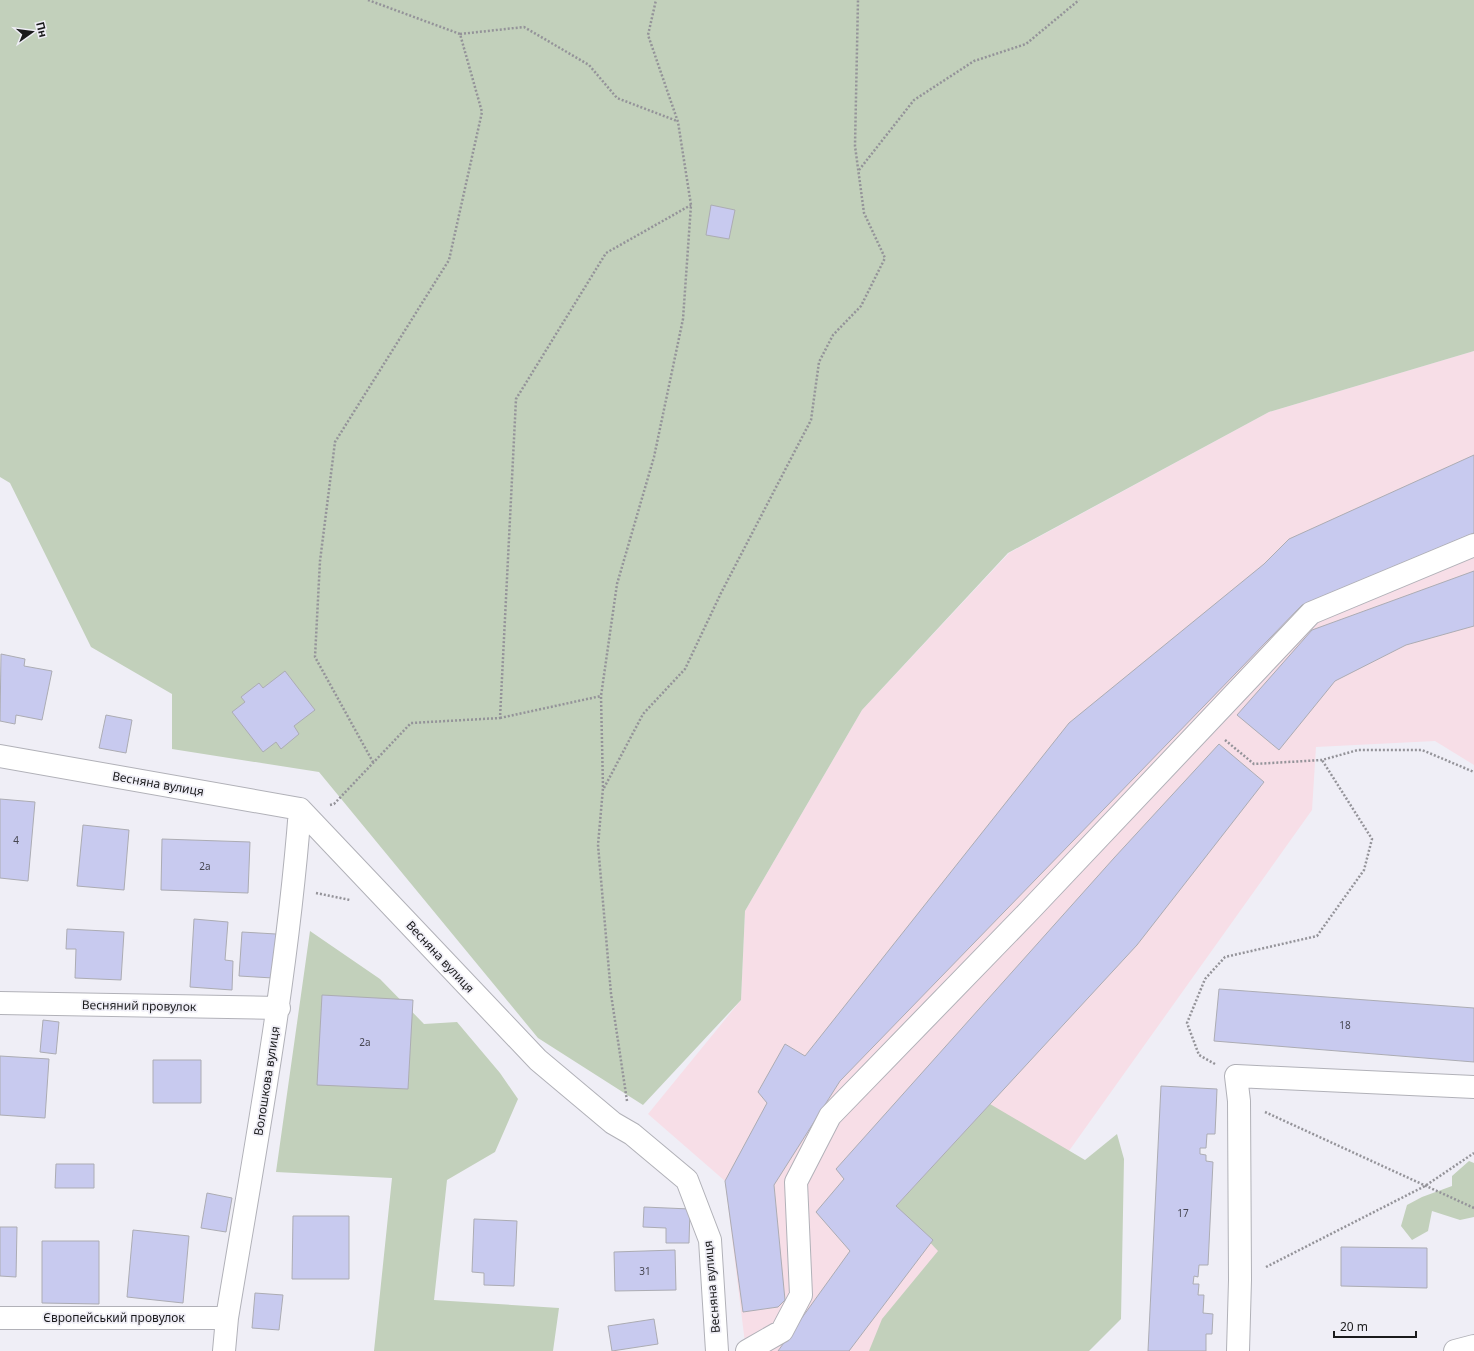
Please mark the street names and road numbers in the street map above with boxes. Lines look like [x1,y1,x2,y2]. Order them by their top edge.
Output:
street label: Весняна вулиця [111,767,205,800]
street label: Весняна вулиця [403,917,478,996]
street label: Весняний провулок [82,996,197,1015]
street label: Волошкова вулиця [249,1025,284,1137]
street label: Весняна вулиця [699,1240,724,1334]
street label: Європейський провулок [43,1309,185,1326]

